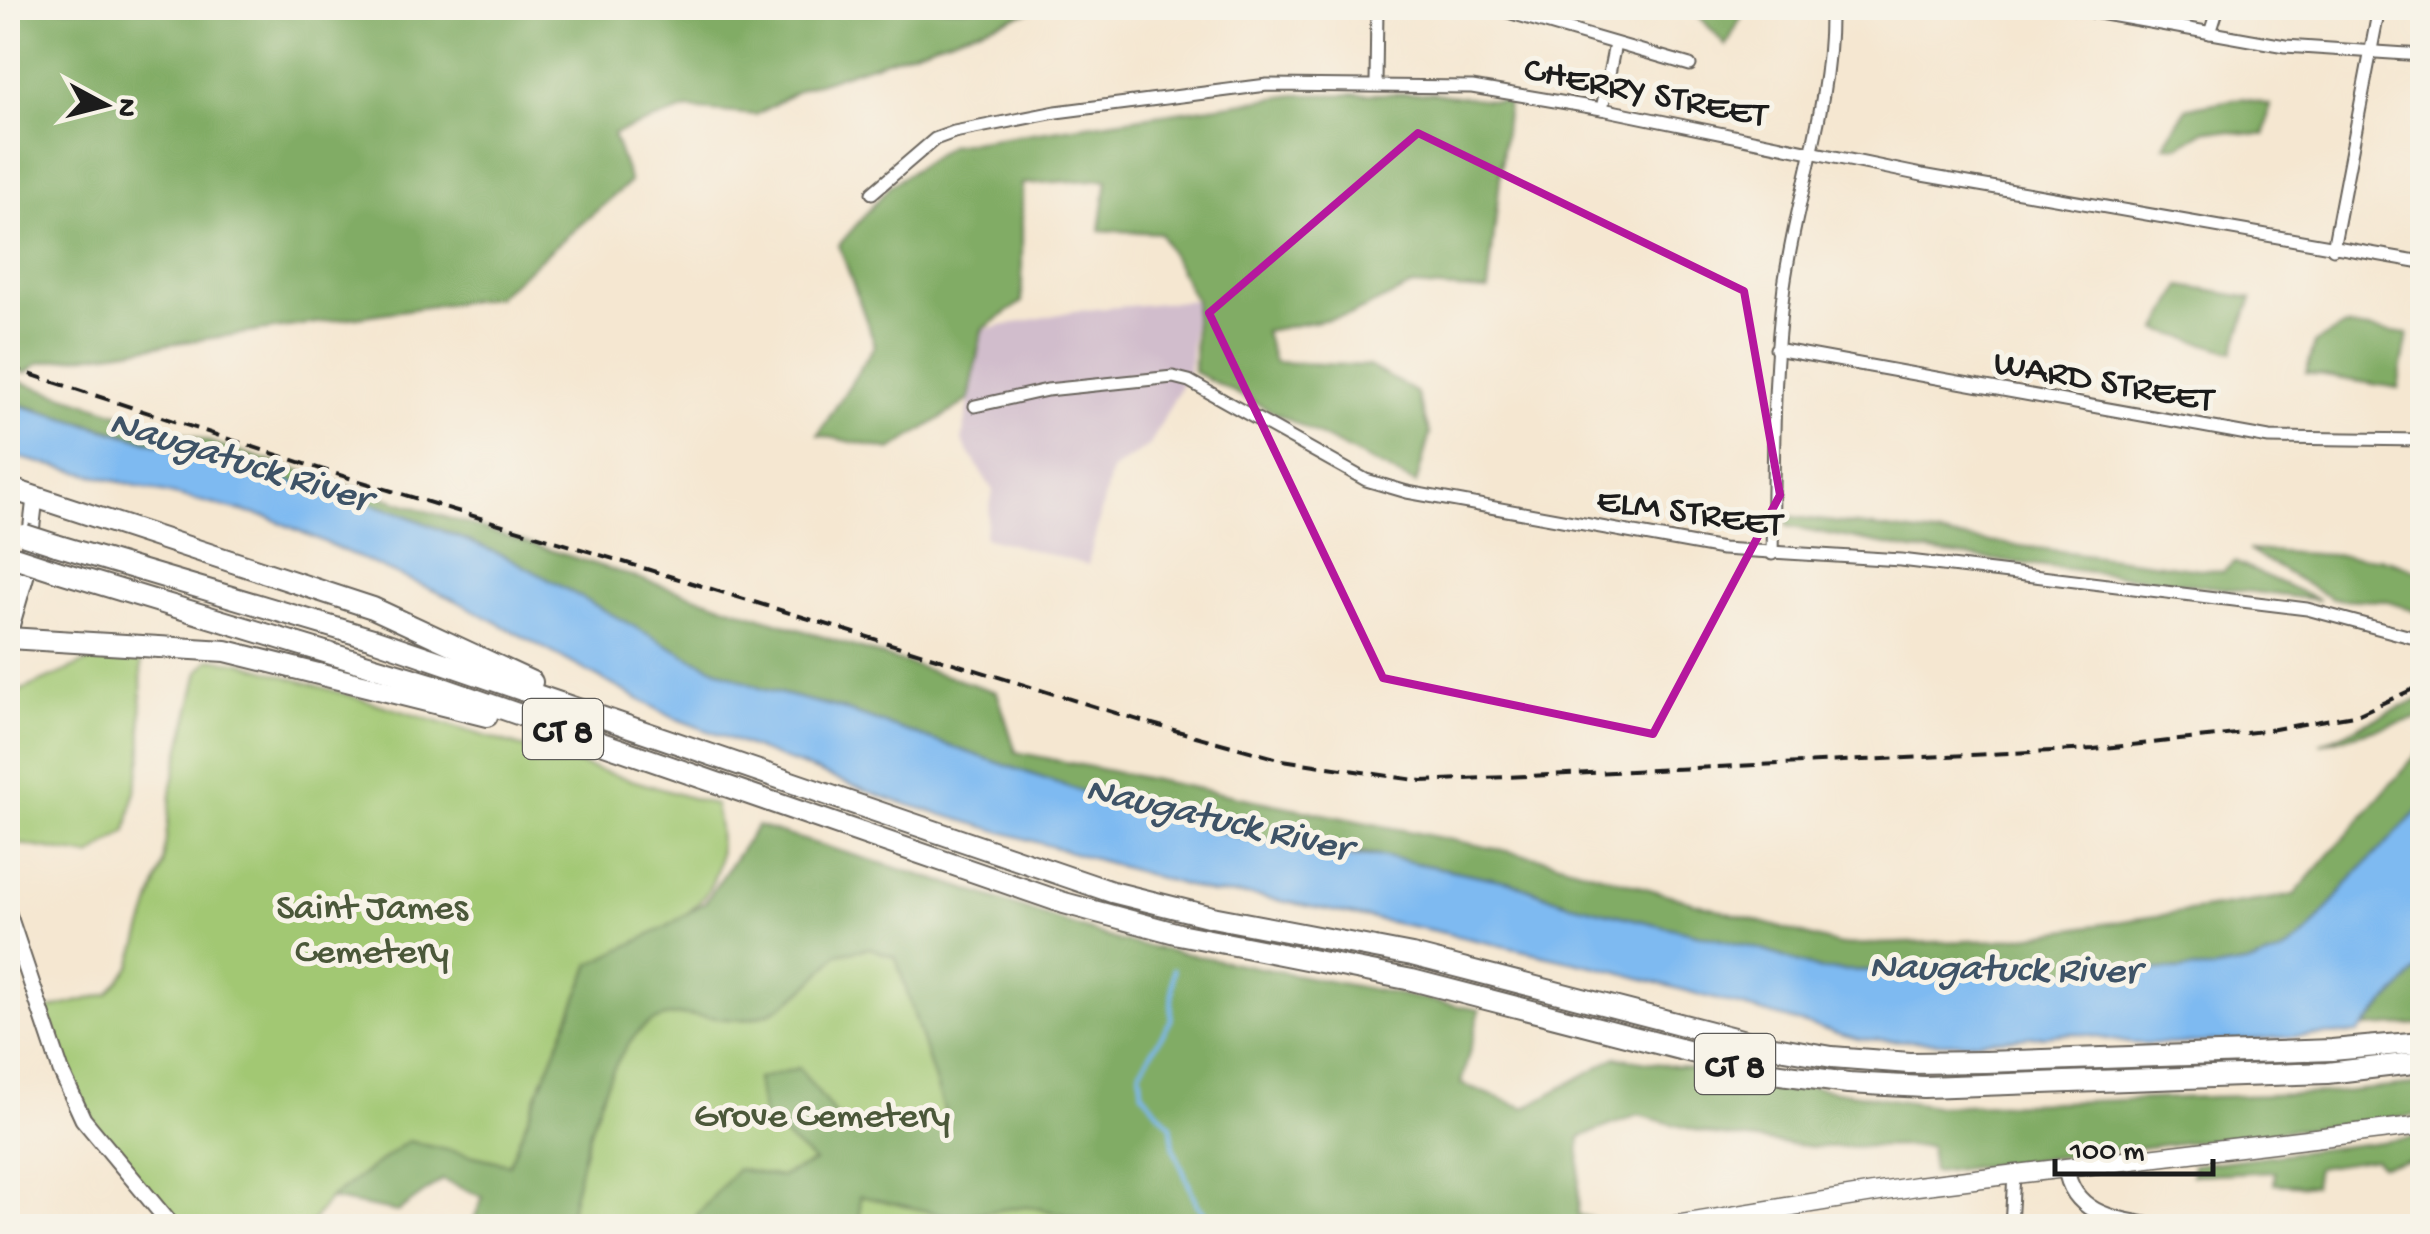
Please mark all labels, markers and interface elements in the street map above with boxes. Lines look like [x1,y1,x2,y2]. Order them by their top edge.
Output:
street label: CHERRY STREET [1520,50,1771,140]
north arrow [55,55,155,155]
text: N [108,96,143,119]
street label: WARD STREET [1990,343,2218,425]
water label: Naugatuck River [103,401,383,527]
street label: ELM STREET [1593,480,1786,550]
road number: CT 8 [523,699,603,759]
water label: Naugatuck River [1081,768,1362,876]
park label: Saint James Cemetery [276,888,469,976]
water label: Naugatuck River [1868,946,2147,997]
road number: CT 8 [1695,1034,1775,1094]
park label: Grove Cemetery [694,1096,951,1140]
scale bar [2055,1114,2212,1176]
text: 100 m [2069,1136,2145,1171]

